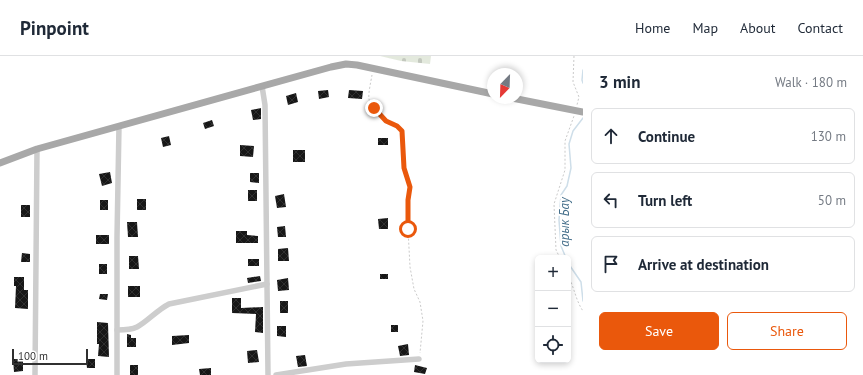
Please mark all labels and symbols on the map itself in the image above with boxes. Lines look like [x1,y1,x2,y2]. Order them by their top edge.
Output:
north arrow [487,68,523,104]
route end [365,99,383,117]
water label: арык Бау [556,196,573,247]
route start [399,220,417,238]
scale bar [12,347,88,366]

